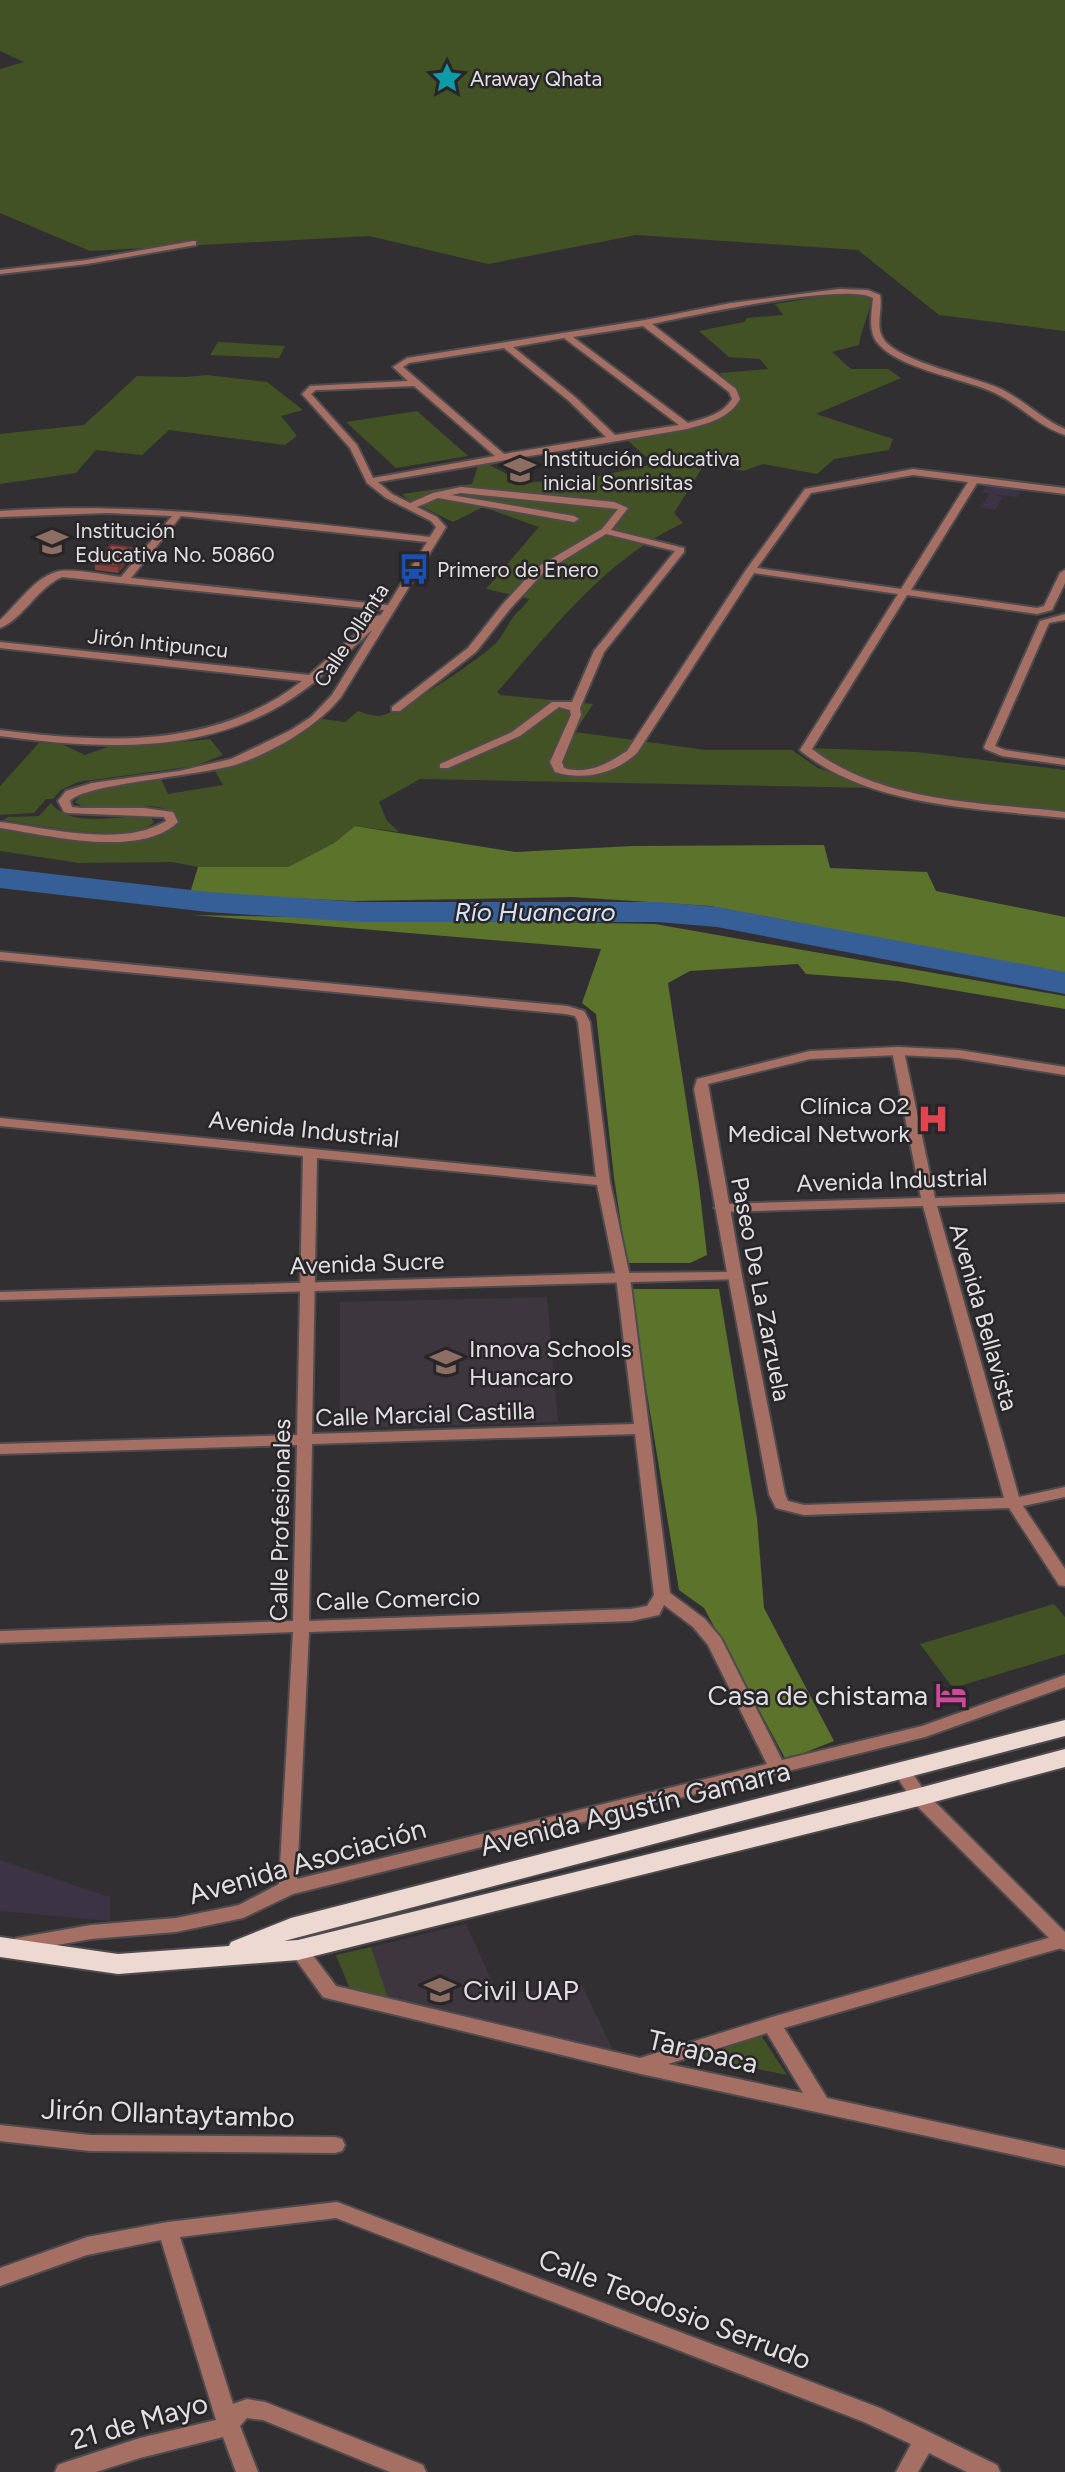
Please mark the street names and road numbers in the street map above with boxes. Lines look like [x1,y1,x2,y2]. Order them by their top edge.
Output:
street label: Calle Ollanta [308,579,394,691]
street label: Jirón Intipuncu [87,623,229,663]
street label: Avenida Industrial [207,1105,401,1153]
street label: Avenida Industrial [796,1162,988,1198]
street label: Paseo De La Zarzuela [725,1174,797,1404]
street label: Avenida Bellavista [943,1220,1025,1414]
street label: Avenida Sucre [289,1246,445,1280]
street label: Calle Marcial Castilla [315,1396,535,1432]
street label: Calle Profesionales [264,1418,296,1622]
street label: Calle Comercio [315,1582,481,1616]
street label: Avenida Agustín Gamarra [476,1753,794,1863]
street label: Avenida Asociación [184,1811,430,1911]
street label: Tarapaca [645,2022,761,2080]
street label: Jirón Ollantaytambo [41,2092,295,2134]
street label: Calle Teodosio Serrudo [534,2241,816,2377]
street label: 21 de Mayo [66,2385,212,2457]

